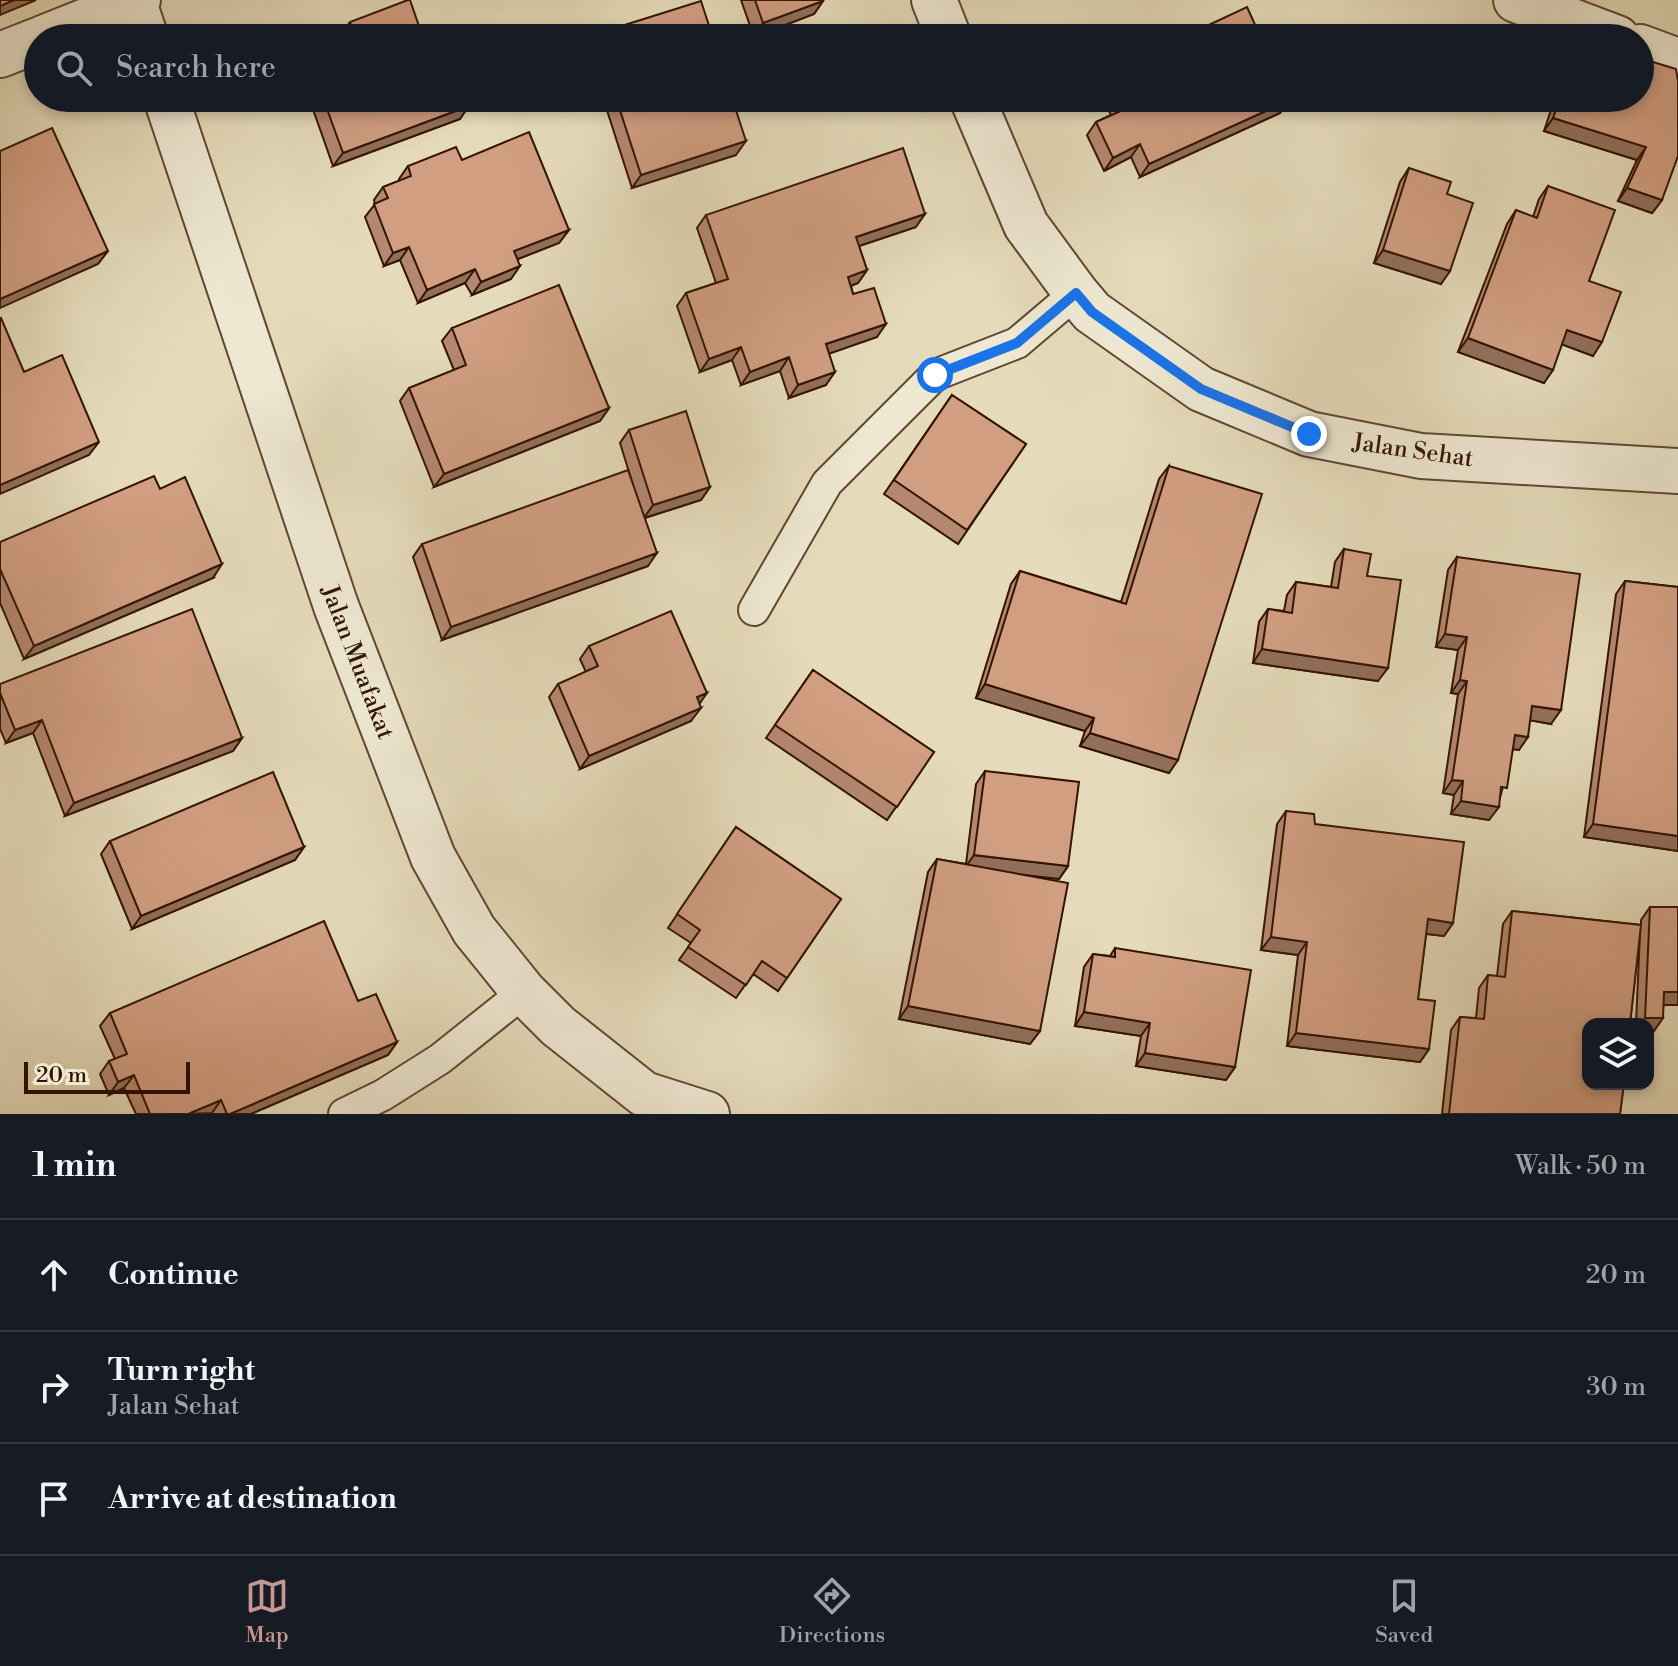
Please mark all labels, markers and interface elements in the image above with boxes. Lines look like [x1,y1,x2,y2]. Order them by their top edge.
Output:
search box [24,24,1654,112]
icon: search [52,46,96,90]
text: Search here [116,49,276,87]
route start [917,357,953,393]
route end [1291,416,1327,452]
street label: Jalan Sehat [1350,428,1476,474]
street label: Jalan Muafakat [314,580,400,744]
map controls [1582,1018,1654,1090]
button: layers [1582,1018,1654,1090]
scale bar [24,1058,190,1094]
text: 20 m [36,1062,87,1089]
text: 1 min [32,1145,116,1187]
text: Walk · 50 m [1515,1150,1646,1182]
icon: ahead [32,1253,76,1297]
text: Continue [108,1256,239,1294]
text: 20 m [1586,1259,1646,1291]
text: Turn right [108,1352,255,1390]
icon: right [32,1365,76,1409]
text: 30 m [1586,1371,1646,1403]
text: Jalan Sehat [108,1390,240,1422]
icon: arrive [32,1477,76,1521]
text: Arrive at destination [108,1480,397,1518]
tab: Map [245,1574,289,1649]
tab: Directions [779,1574,885,1649]
tab: Saved [1375,1574,1433,1649]

